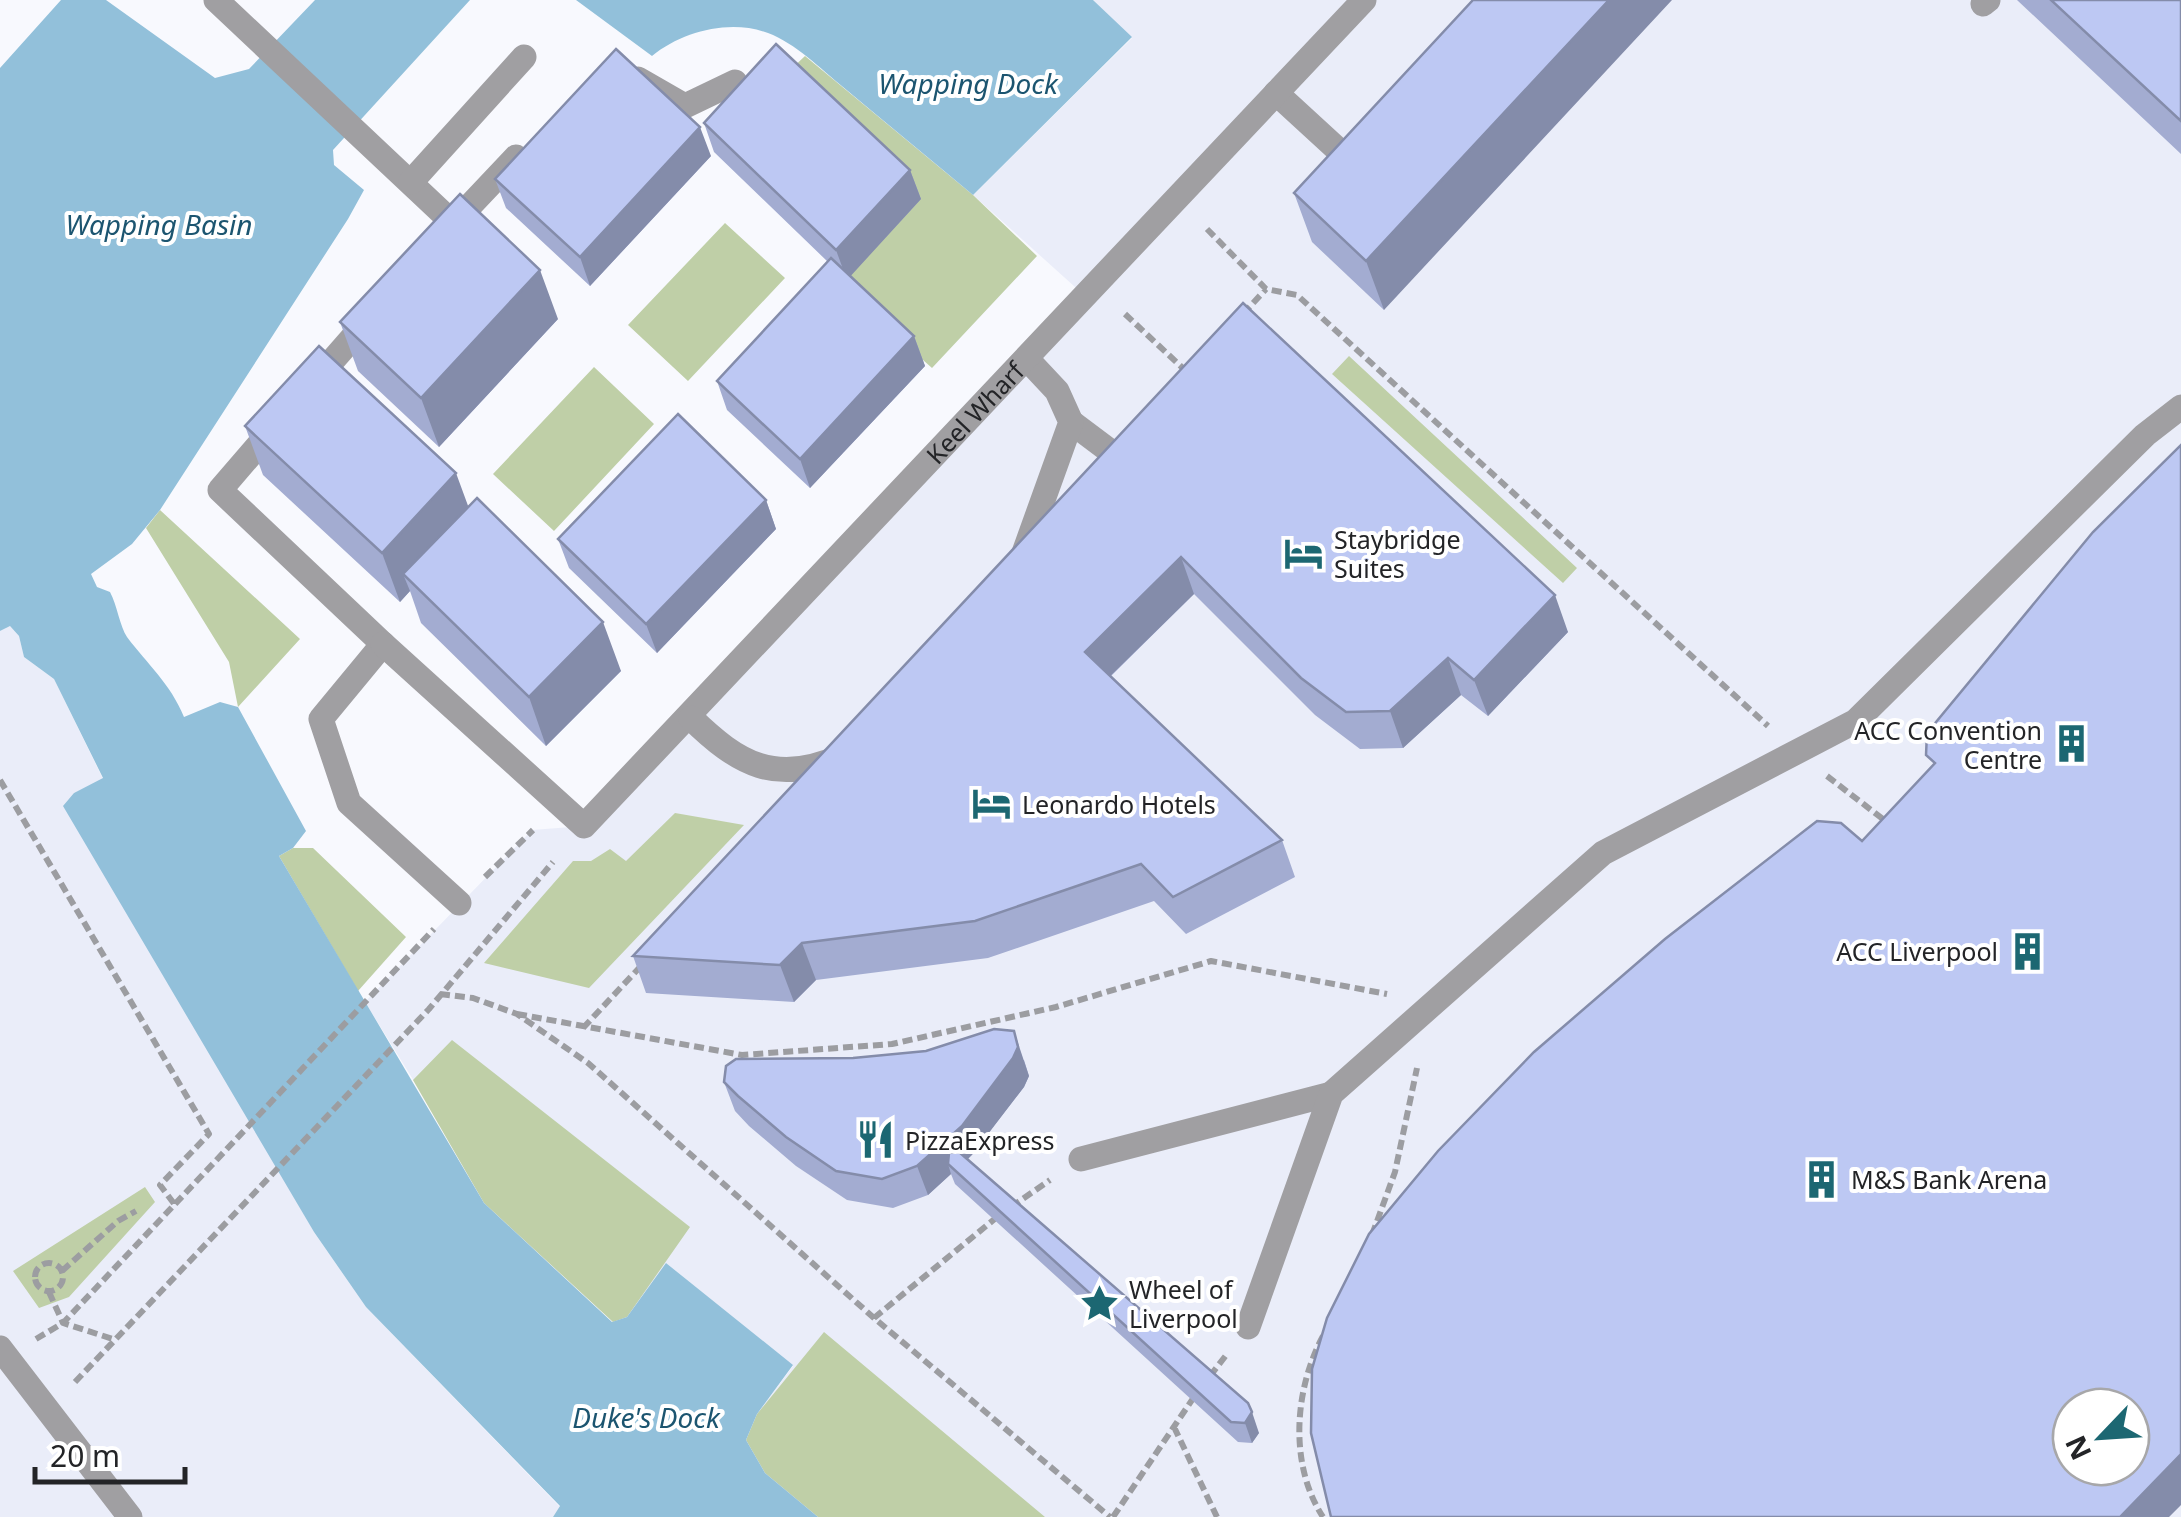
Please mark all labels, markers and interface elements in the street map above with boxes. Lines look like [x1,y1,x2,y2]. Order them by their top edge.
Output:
water label: Wapping Dock [878,64,1059,102]
water label: Wapping Basin [66,205,252,243]
street label: Keel Wharf [918,353,1032,471]
place label: Staybridge Suites [1334,522,1461,585]
hotel icon: Staybridge Suites [1283,532,1325,574]
place label: ACC Convention Centre [1854,713,2042,776]
building icon: ACC Convention Centre [2051,723,2093,765]
hotel icon: Leonardo Hotels [971,783,1013,825]
place label: Leonardo Hotels [1022,787,1216,821]
building icon: ACC Liverpool [2007,930,2049,972]
place label: ACC Liverpool [1836,934,1998,968]
restaurant icon: PizzaExpress [854,1119,896,1161]
place label: PizzaExpress [905,1123,1054,1157]
building icon: M&S Bank Arena [1800,1158,1842,1200]
place label: M&S Bank Arena [1851,1162,2047,1196]
place label: Wheel of Liverpool [1129,1272,1238,1335]
place icon: Wheel of Liverpool [1078,1282,1120,1324]
north arrow [2051,1387,2151,1487]
water label: Duke's Dock [572,1398,721,1436]
scale bar [35,1422,185,1484]
text: N [2055,1430,2099,1466]
text: 20 m [50,1435,120,1476]

